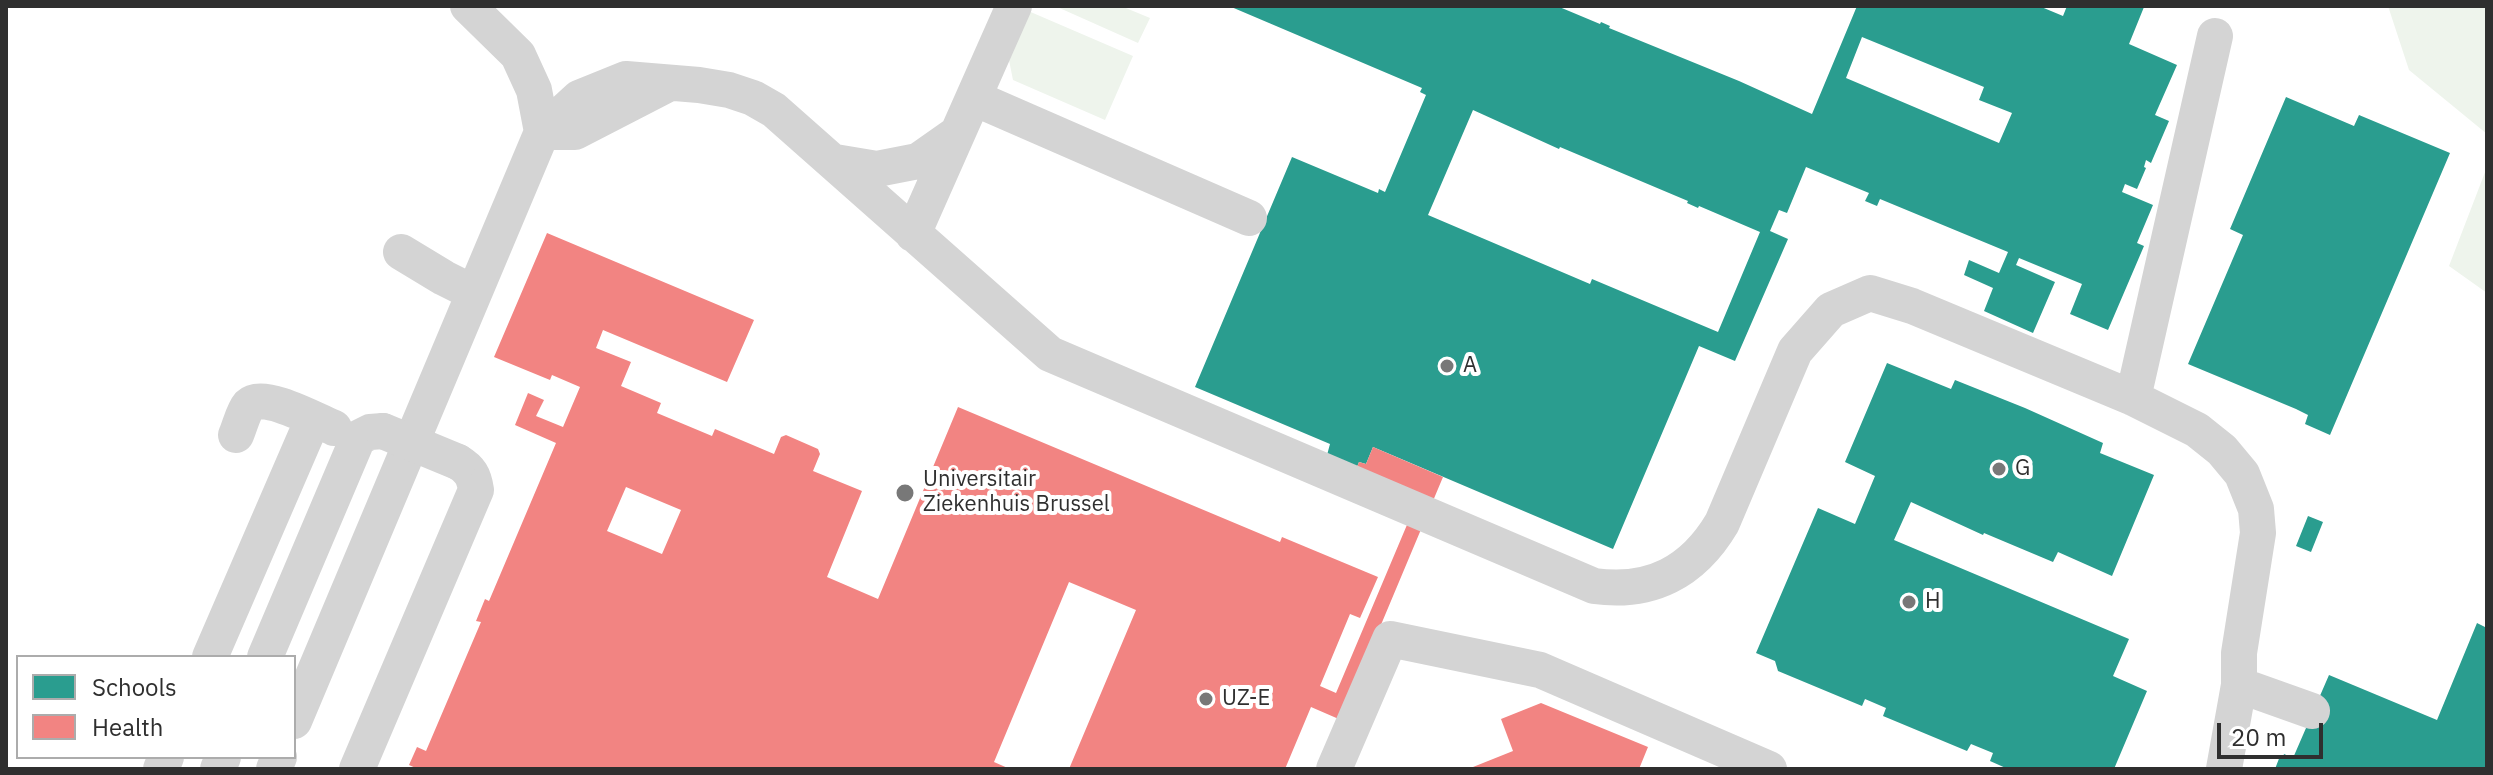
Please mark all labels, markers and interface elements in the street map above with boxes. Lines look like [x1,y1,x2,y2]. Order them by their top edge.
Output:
place label: A [1463,353,1477,379]
marker: A [1438,357,1456,375]
place label: G [2015,456,2030,482]
marker: G [1990,460,2008,478]
place label: Universitair Ziekenhuis Brussel [923,467,1110,518]
marker: Universitair Ziekenhuis Brussel [894,482,916,504]
place label: H [1925,589,1941,615]
marker: H [1900,593,1918,611]
legend [16,655,296,759]
text: Schools [92,671,177,703]
place label: UZ-E [1222,686,1270,712]
marker: UZ-E [1197,690,1215,708]
scale bar [2221,707,2327,757]
text: Health [92,711,163,743]
text: 20 m [2231,721,2286,753]

